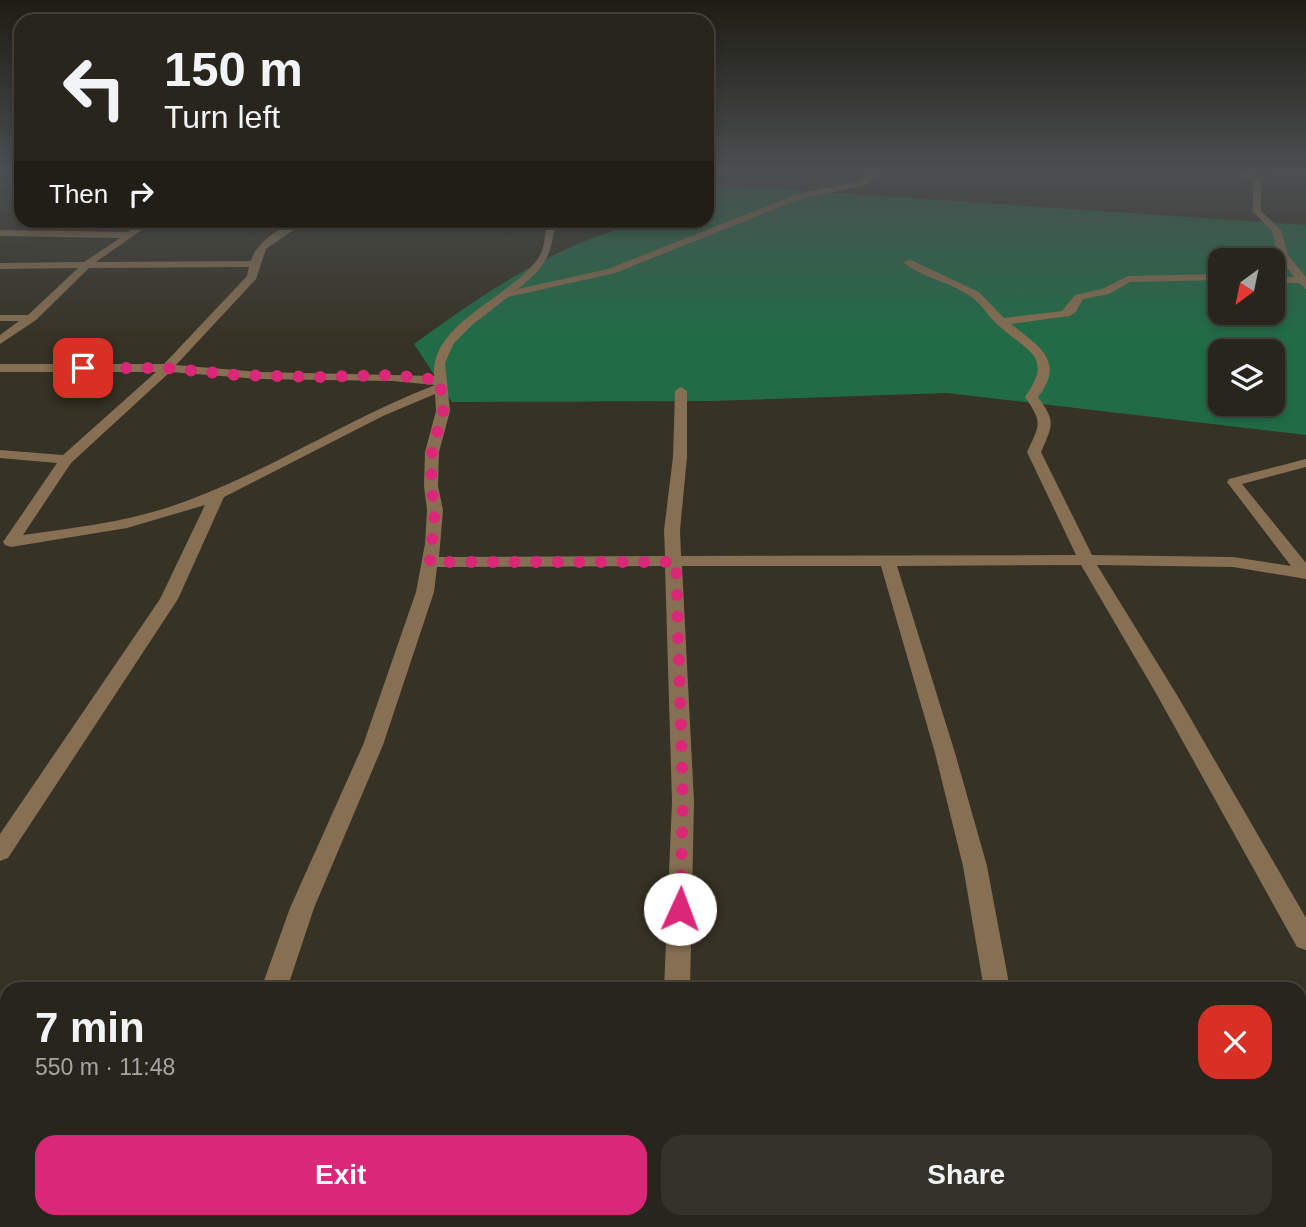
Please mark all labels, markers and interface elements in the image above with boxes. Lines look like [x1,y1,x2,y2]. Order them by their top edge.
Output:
icon: left [49,42,140,133]
text: 150 m [164,42,303,96]
text: Turn left [164,99,280,135]
icon: right [122,175,160,213]
text: Then [49,179,108,209]
north arrow [1208,248,1284,326]
map controls [1208,248,1285,416]
pin [53,338,113,398]
button: layers [1208,339,1285,416]
icon: arrive [64,349,102,387]
position arrow [643,872,717,946]
text: 7 min [35,1004,145,1051]
button: close [1198,1005,1272,1079]
text: 550 m · 11:48 [35,1054,175,1080]
button: Exit [35,1135,647,1215]
button: Share [661,1135,1272,1215]

